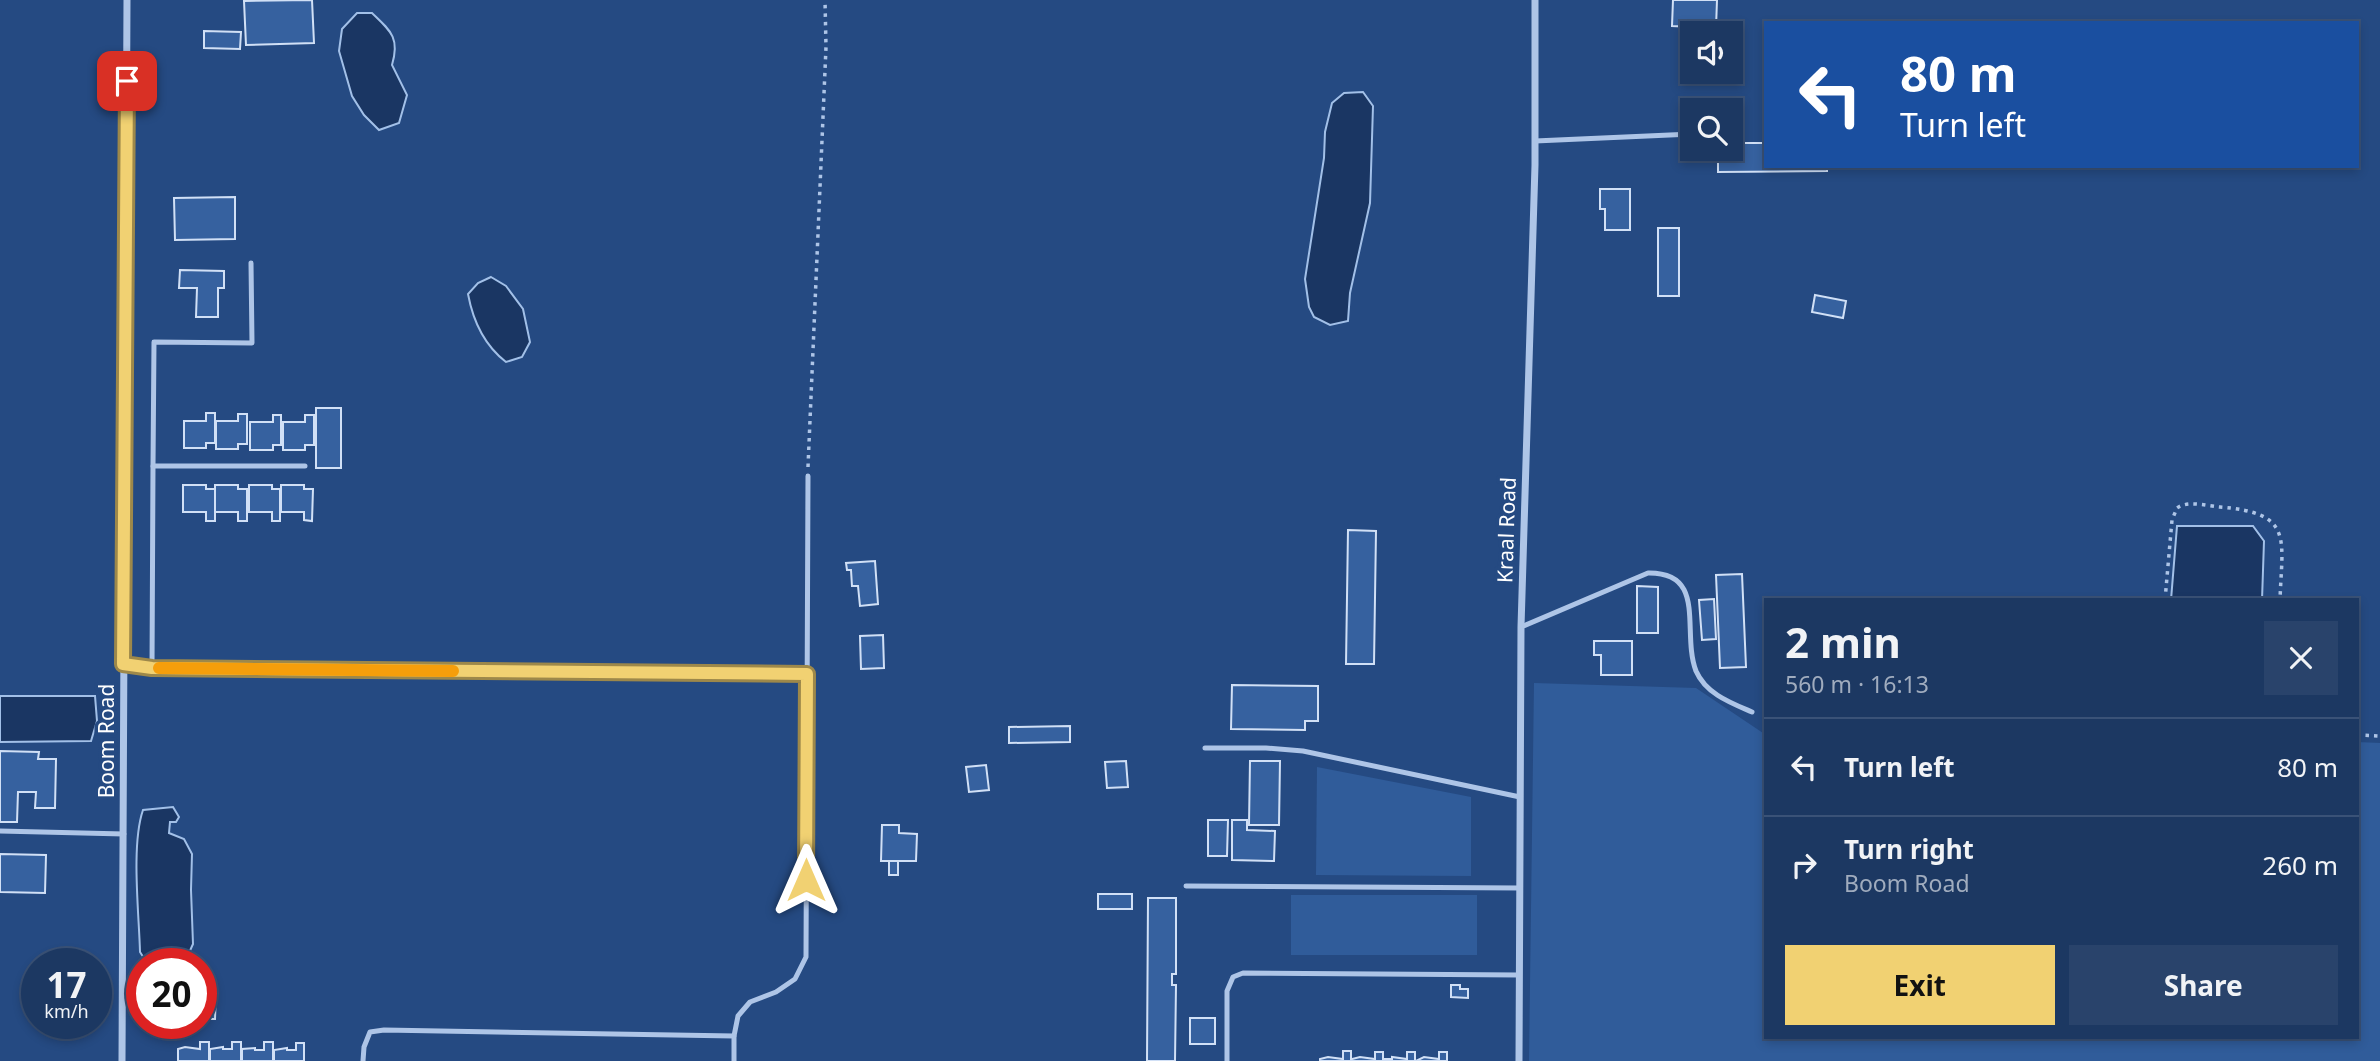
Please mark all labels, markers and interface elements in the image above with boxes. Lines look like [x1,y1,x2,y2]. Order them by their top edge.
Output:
map controls [1680,21,1743,161]
button: sound [1680,21,1743,84]
text: 80 m [1900,40,2017,106]
icon: left [1785,49,1876,140]
pin [97,51,157,111]
icon: arrive [108,62,146,100]
button: search [1680,98,1743,161]
text: Turn left [1900,103,2026,146]
street label: Kraal Road [1490,476,1522,584]
text: 2 min [1785,613,1901,670]
button: close [2264,621,2338,695]
text: 560 m · 16:13 [1785,668,1929,700]
street label: Boom Road [92,684,120,798]
icon: left [1785,748,1823,786]
text: Turn left [1844,749,1955,785]
text: 80 m [2277,749,2338,785]
text: Turn right [1844,831,1974,867]
position arrow [769,843,843,917]
icon: right [1785,846,1823,884]
text: 260 m [2262,847,2338,883]
text: Boom Road [1844,867,1970,899]
button: Exit [1785,945,2055,1025]
button: Share [2069,945,2338,1025]
speed limit sign: 20 [126,948,217,1039]
text: 17 [46,961,87,1008]
text: km/h [44,999,89,1023]

